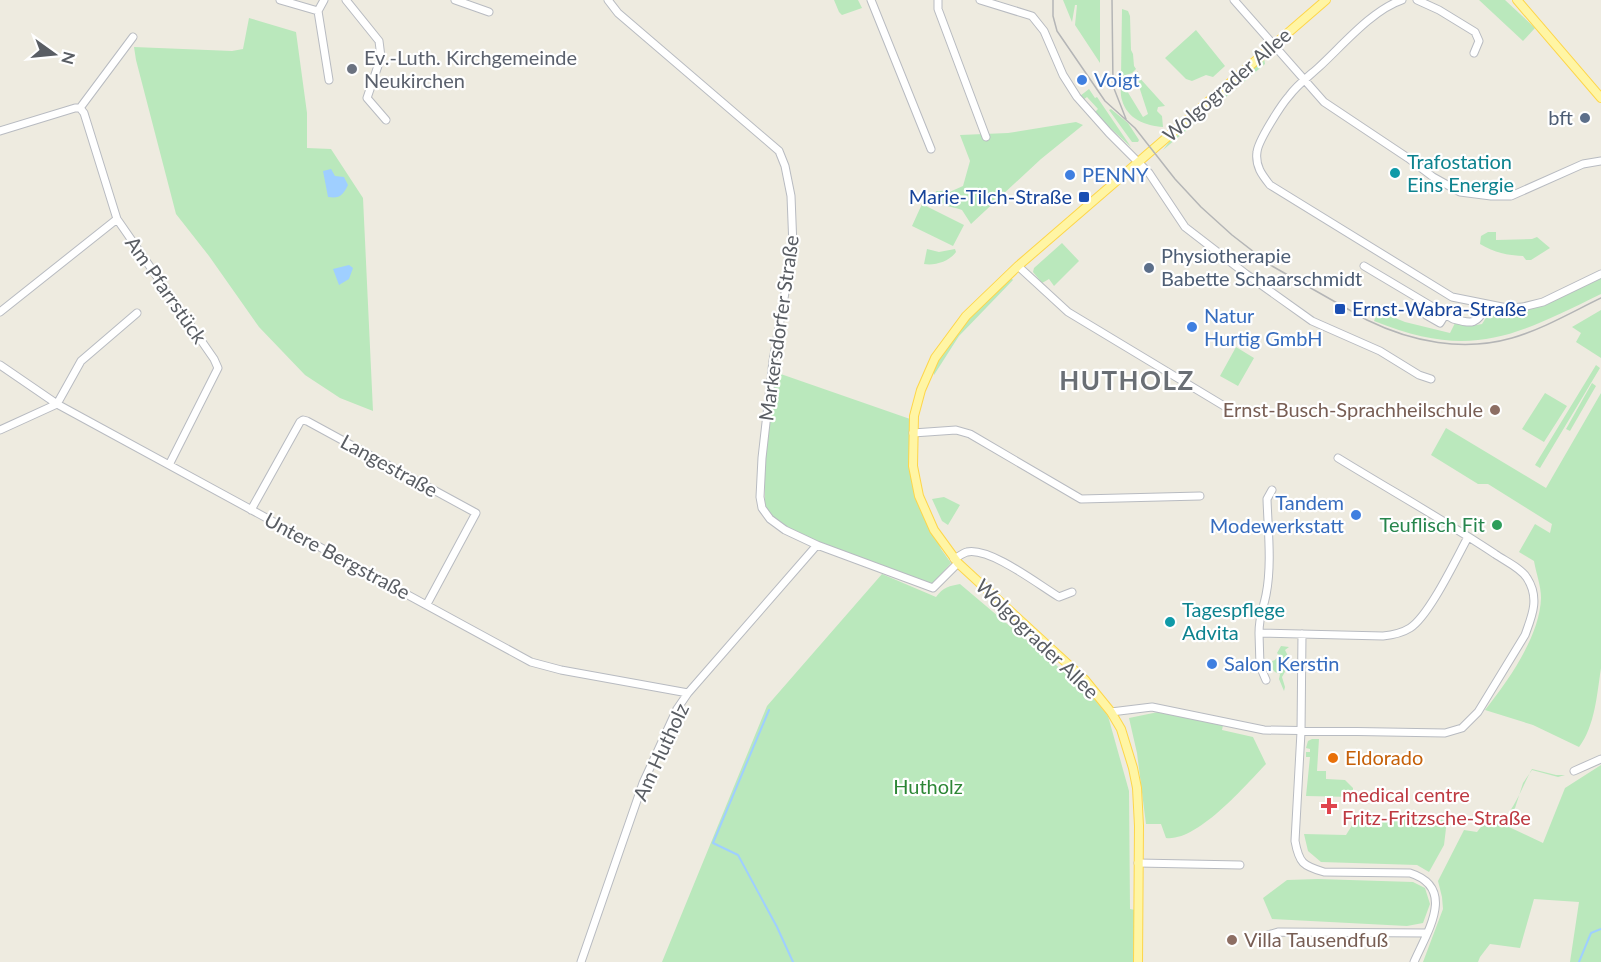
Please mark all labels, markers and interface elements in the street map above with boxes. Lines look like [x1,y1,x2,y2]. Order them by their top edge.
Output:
street label: Wolgograder Allee [1157,22,1295,146]
north arrow [24,24,84,84]
place label: Ev.-Luth. Kirchgemeinde Neukirchen [364,45,577,92]
text: N [58,50,80,66]
marker: Ev.-Luth. Kirchgemeinde Neukirchen [345,62,359,76]
place label: Voigt [1094,67,1140,91]
marker: Voigt [1075,73,1089,87]
place label: bft [1548,105,1573,129]
marker: bft [1578,111,1592,125]
place label: Trafostation Eins Energie [1407,149,1514,196]
place label: PENNY [1082,162,1149,186]
marker: Trafostation Eins Energie [1388,166,1402,180]
marker: PENNY [1063,168,1077,182]
place label: Marie-Tilch-Straße [909,184,1072,208]
marker: Marie-Tilch-Straße [1077,190,1091,204]
street label: Am Pfarrstück [121,231,213,348]
street label: Markersdorfer Straße [753,233,803,422]
place label: Physiotherapie Babette Schaarschmidt [1161,243,1362,290]
marker: Physiotherapie Babette Schaarschmidt [1142,261,1156,275]
place label: Ernst-Wabra-Straße [1352,296,1527,320]
marker: Ernst-Wabra-Straße [1333,302,1347,316]
place label: Natur Hurtig GmbH [1204,303,1322,350]
marker: Natur Hurtig GmbH [1185,320,1199,334]
district label: HUTHOLZ [1059,364,1195,396]
place label: Ernst-Busch-Sprachheilschule [1223,397,1483,421]
marker: Ernst-Busch-Sprachheilschule [1488,403,1502,417]
street label: Langestraße [337,429,442,502]
place label: Tandem Modewerkstatt [1210,490,1344,537]
street label: Untere Bergstraße [261,507,414,604]
marker: Tandem Modewerkstatt [1349,508,1363,522]
place label: Teuflisch Fit [1380,512,1485,536]
marker: Teuflisch Fit [1490,518,1504,532]
street label: Wolgograder Allee [971,573,1104,703]
place label: Tagespflege Advita [1182,597,1285,644]
marker: Tagespflege Advita [1163,615,1177,629]
place label: Salon Kerstin [1224,651,1339,675]
marker: Salon Kerstin [1205,657,1219,671]
street label: Am Hutholz [627,699,693,804]
place label: Eldorado [1345,745,1423,769]
marker: Eldorado [1326,751,1340,765]
park label: Hutholz [893,774,963,798]
place label: medical centre Fritz-Fritzsche-Straße [1342,782,1531,829]
marker: medical centre Fritz-Fritzsche-Straße [1320,797,1338,815]
place label: Villa Tausendfuß [1244,927,1388,951]
marker: Villa Tausendfuß [1225,933,1239,947]

